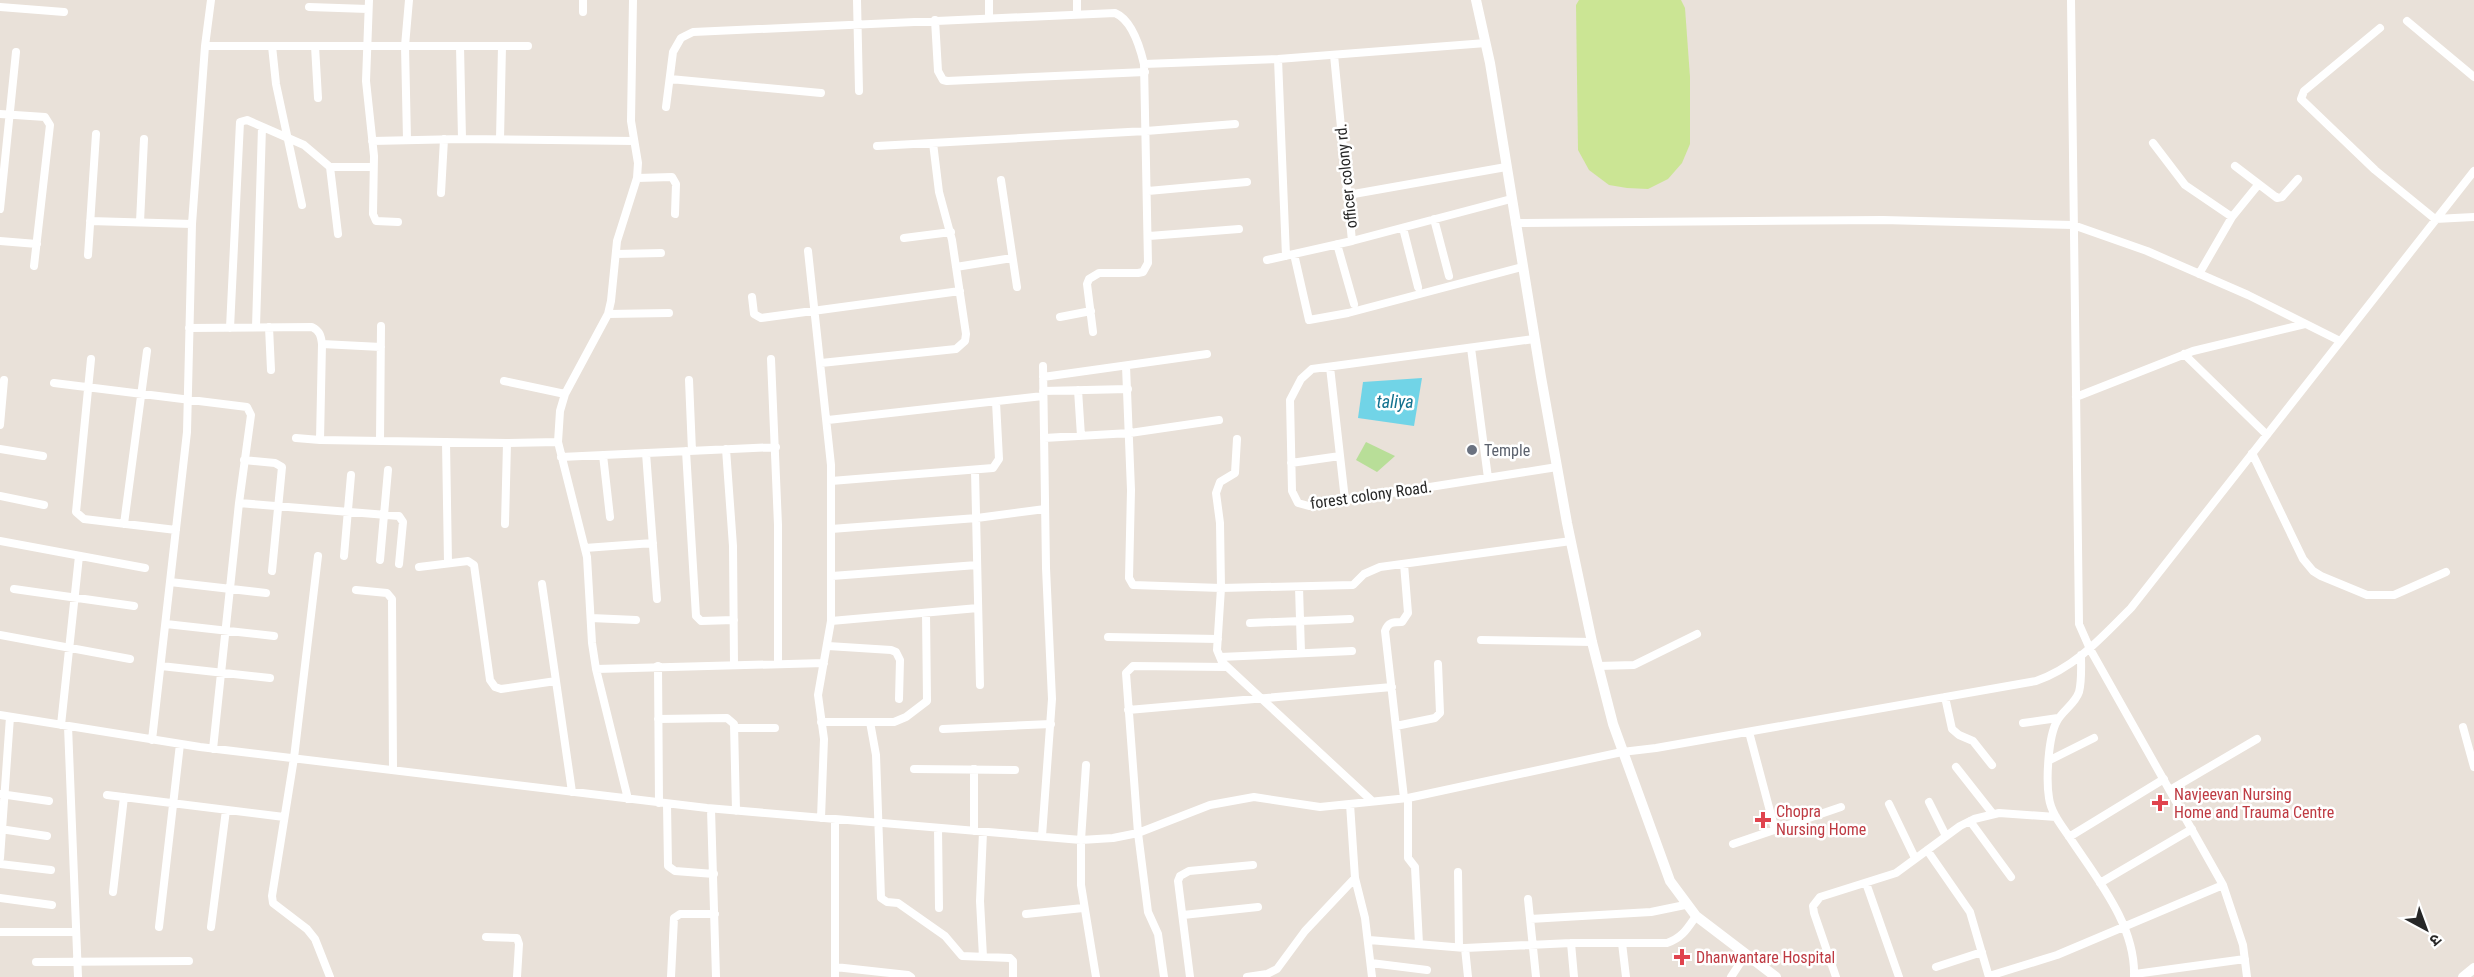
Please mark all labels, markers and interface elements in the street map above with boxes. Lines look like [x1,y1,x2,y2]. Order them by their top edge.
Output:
street label: officer colony rd. [1331,123,1361,229]
water label: taliya [1376,391,1414,412]
place label: Temple [1484,441,1530,460]
marker: Temple [1465,443,1479,457]
street label: forest colony Road. [1309,477,1433,513]
place label: Navjeevan Nursing Home and Trauma Centre [2174,785,2334,822]
marker: Navjeevan Nursing Home and Trauma Centre [2151,794,2169,812]
place label: Chopra Nursing Home [1776,802,1866,839]
marker: Chopra Nursing Home [1754,811,1772,829]
north arrow [2396,899,2456,959]
text: उ [2425,930,2445,951]
marker: Dhanwantare Hospital [1673,948,1691,966]
place label: Dhanwantare Hospital [1696,948,1835,967]

